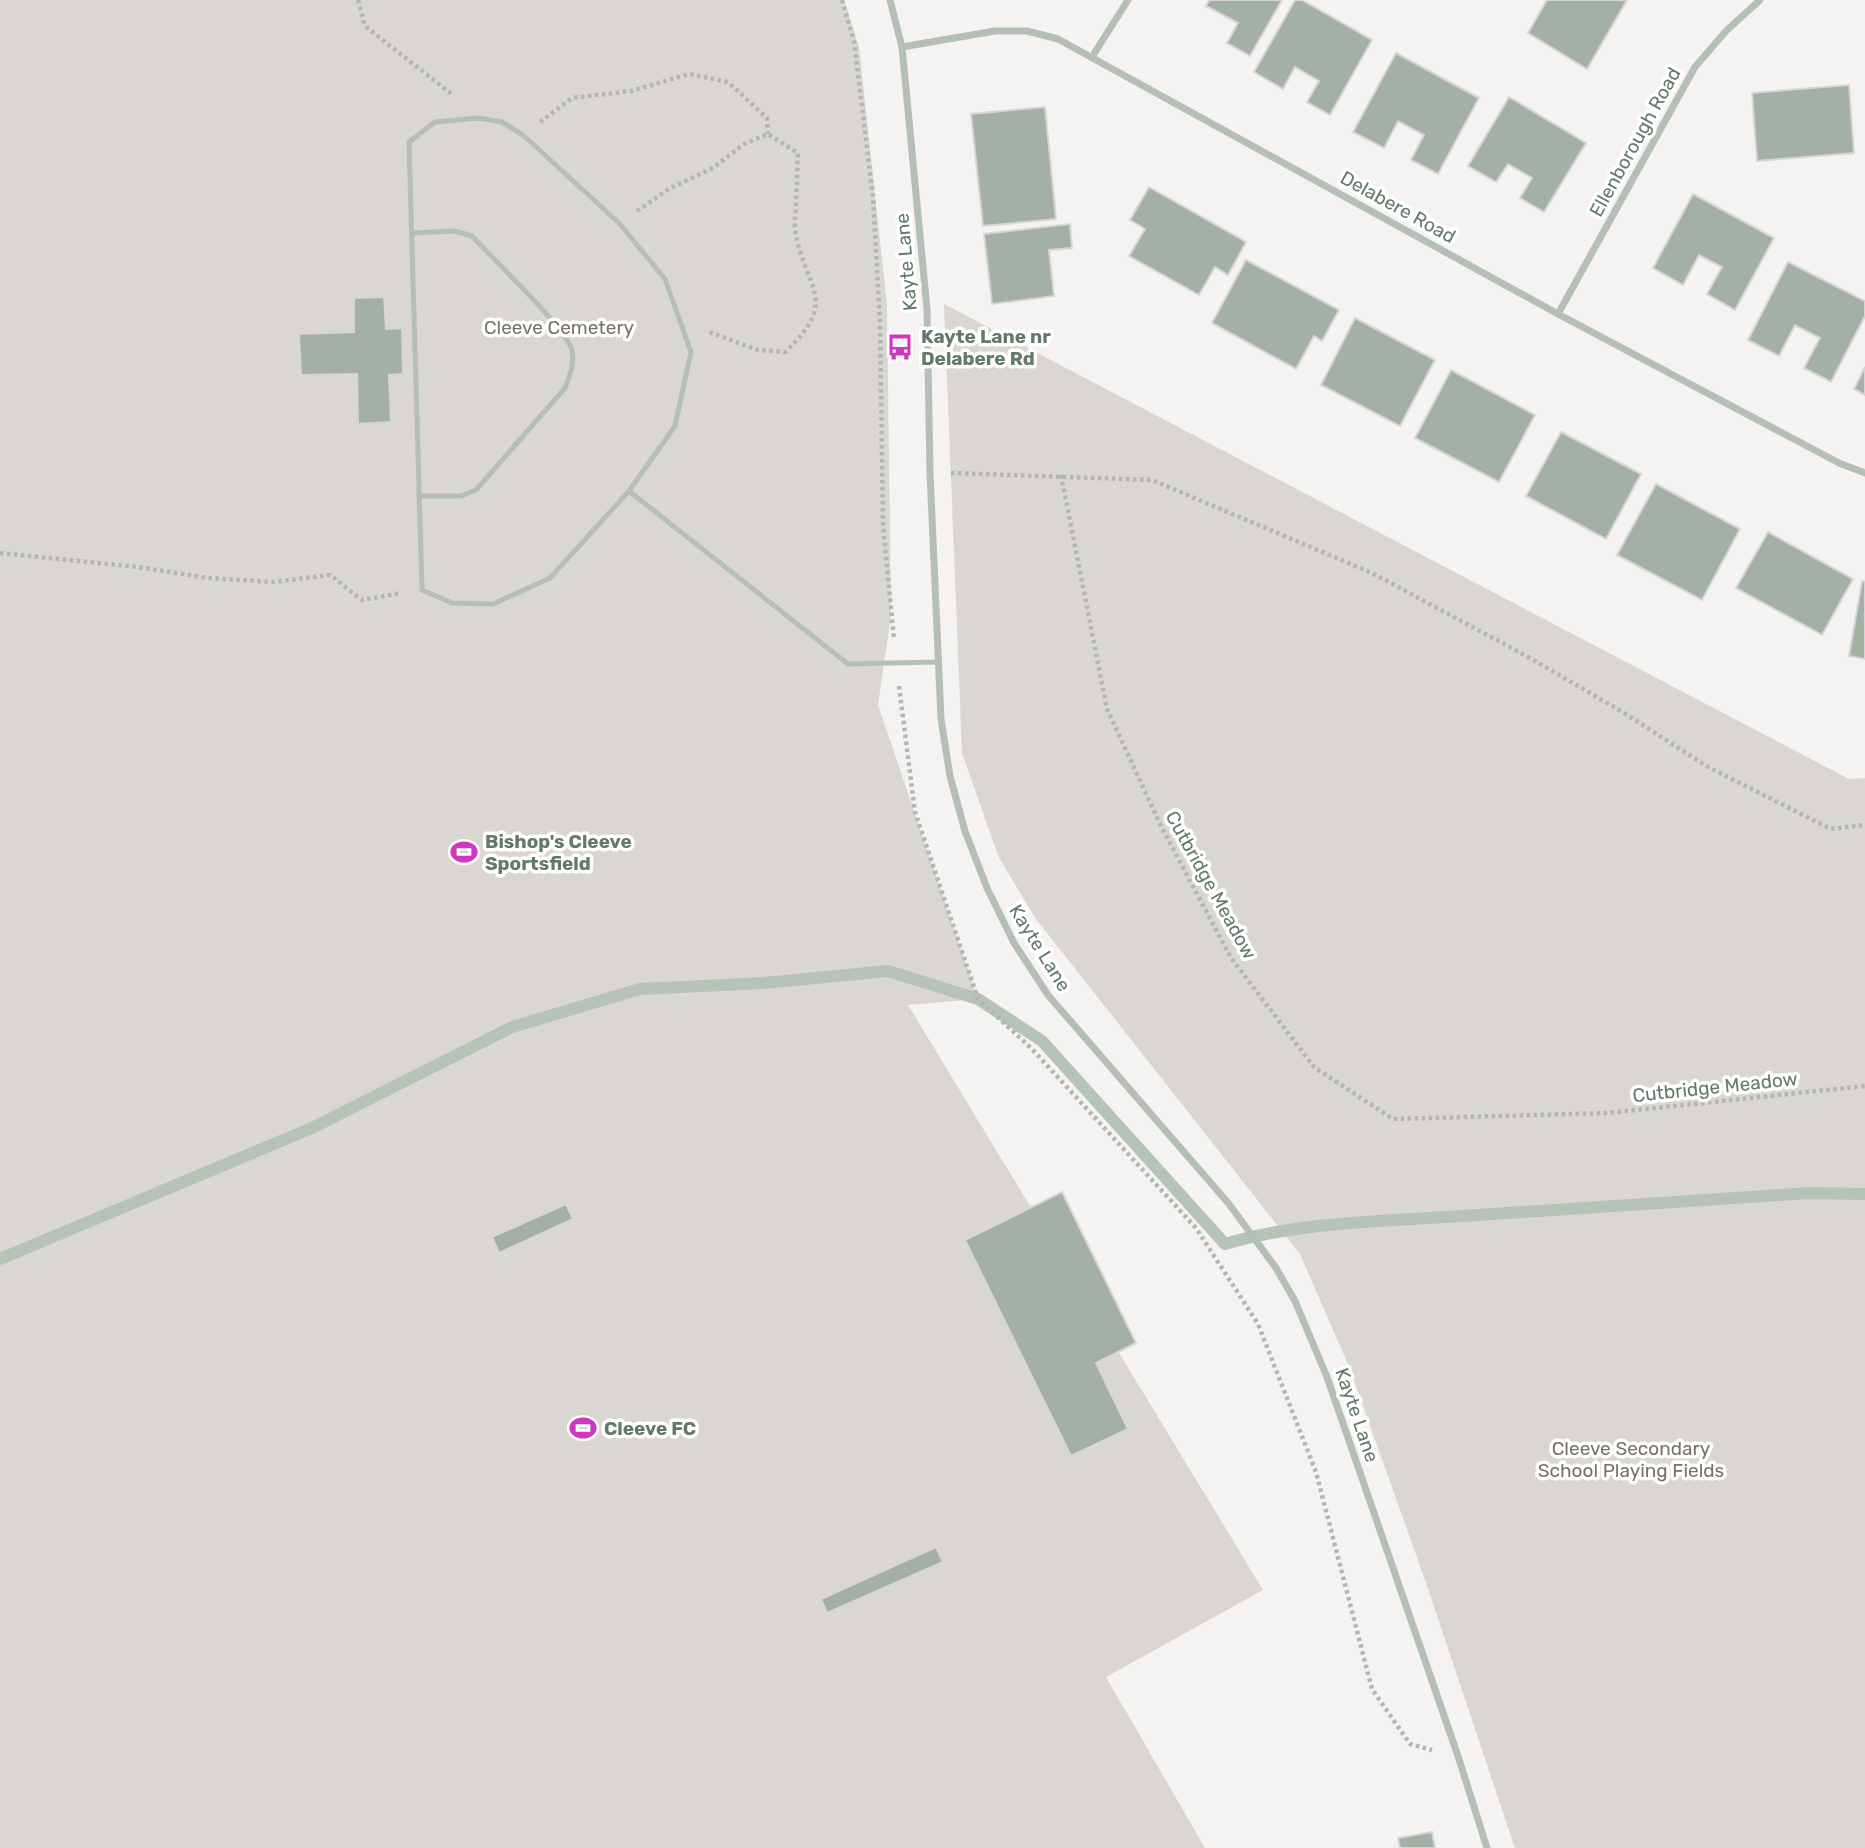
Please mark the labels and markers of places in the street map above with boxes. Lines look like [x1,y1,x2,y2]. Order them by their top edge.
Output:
place label: Kayte Lane nr Delabere Rd [921,325,1051,370]
bus stop icon: Kayte Lane nr Delabere Rd [885,332,915,362]
place label: Bishop's Cleeve Sportsfield [485,830,632,875]
sports icon: Bishop's Cleeve Sportsfield [449,837,479,867]
sports icon: Cleeve FC [568,1413,598,1443]
place label: Cleeve FC [604,1417,696,1440]

